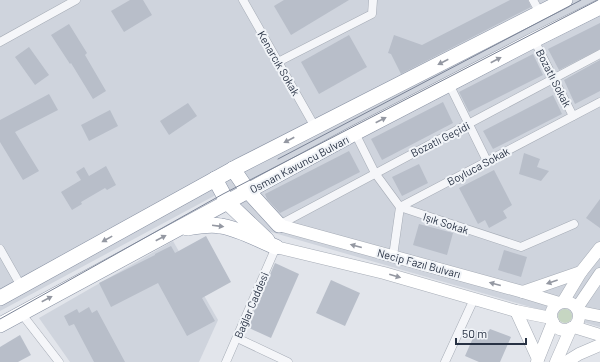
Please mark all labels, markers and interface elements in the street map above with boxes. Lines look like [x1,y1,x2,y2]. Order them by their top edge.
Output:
street label: Kenarcık Sokak [255,28,303,98]
street label: Bozatlı Sokak [534,47,574,110]
one-way arrow [490,56,502,63]
one-way arrow [437,59,449,65]
one-way arrow [375,117,387,123]
street label: Bozatlı Geçidi [408,119,472,159]
street label: Osman Kavuncu Bulvarı [247,132,351,196]
one-way arrow [284,136,295,143]
street label: Boyluca Sokak [445,144,512,188]
street label: Işık Sokak [422,210,471,237]
one-way arrow [212,223,225,230]
one-way arrow [101,235,113,242]
one-way arrow [155,235,167,242]
one-way arrow [350,243,362,249]
street label: Necip Fazıl Bulvarı [376,246,462,280]
street label: Bağlar Caddesi [231,270,271,340]
one-way arrow [389,274,401,280]
one-way arrow [546,279,558,285]
one-way arrow [489,281,501,287]
one-way arrow [41,296,52,303]
scale bar [456,320,526,346]
text: 50 m [462,326,487,340]

